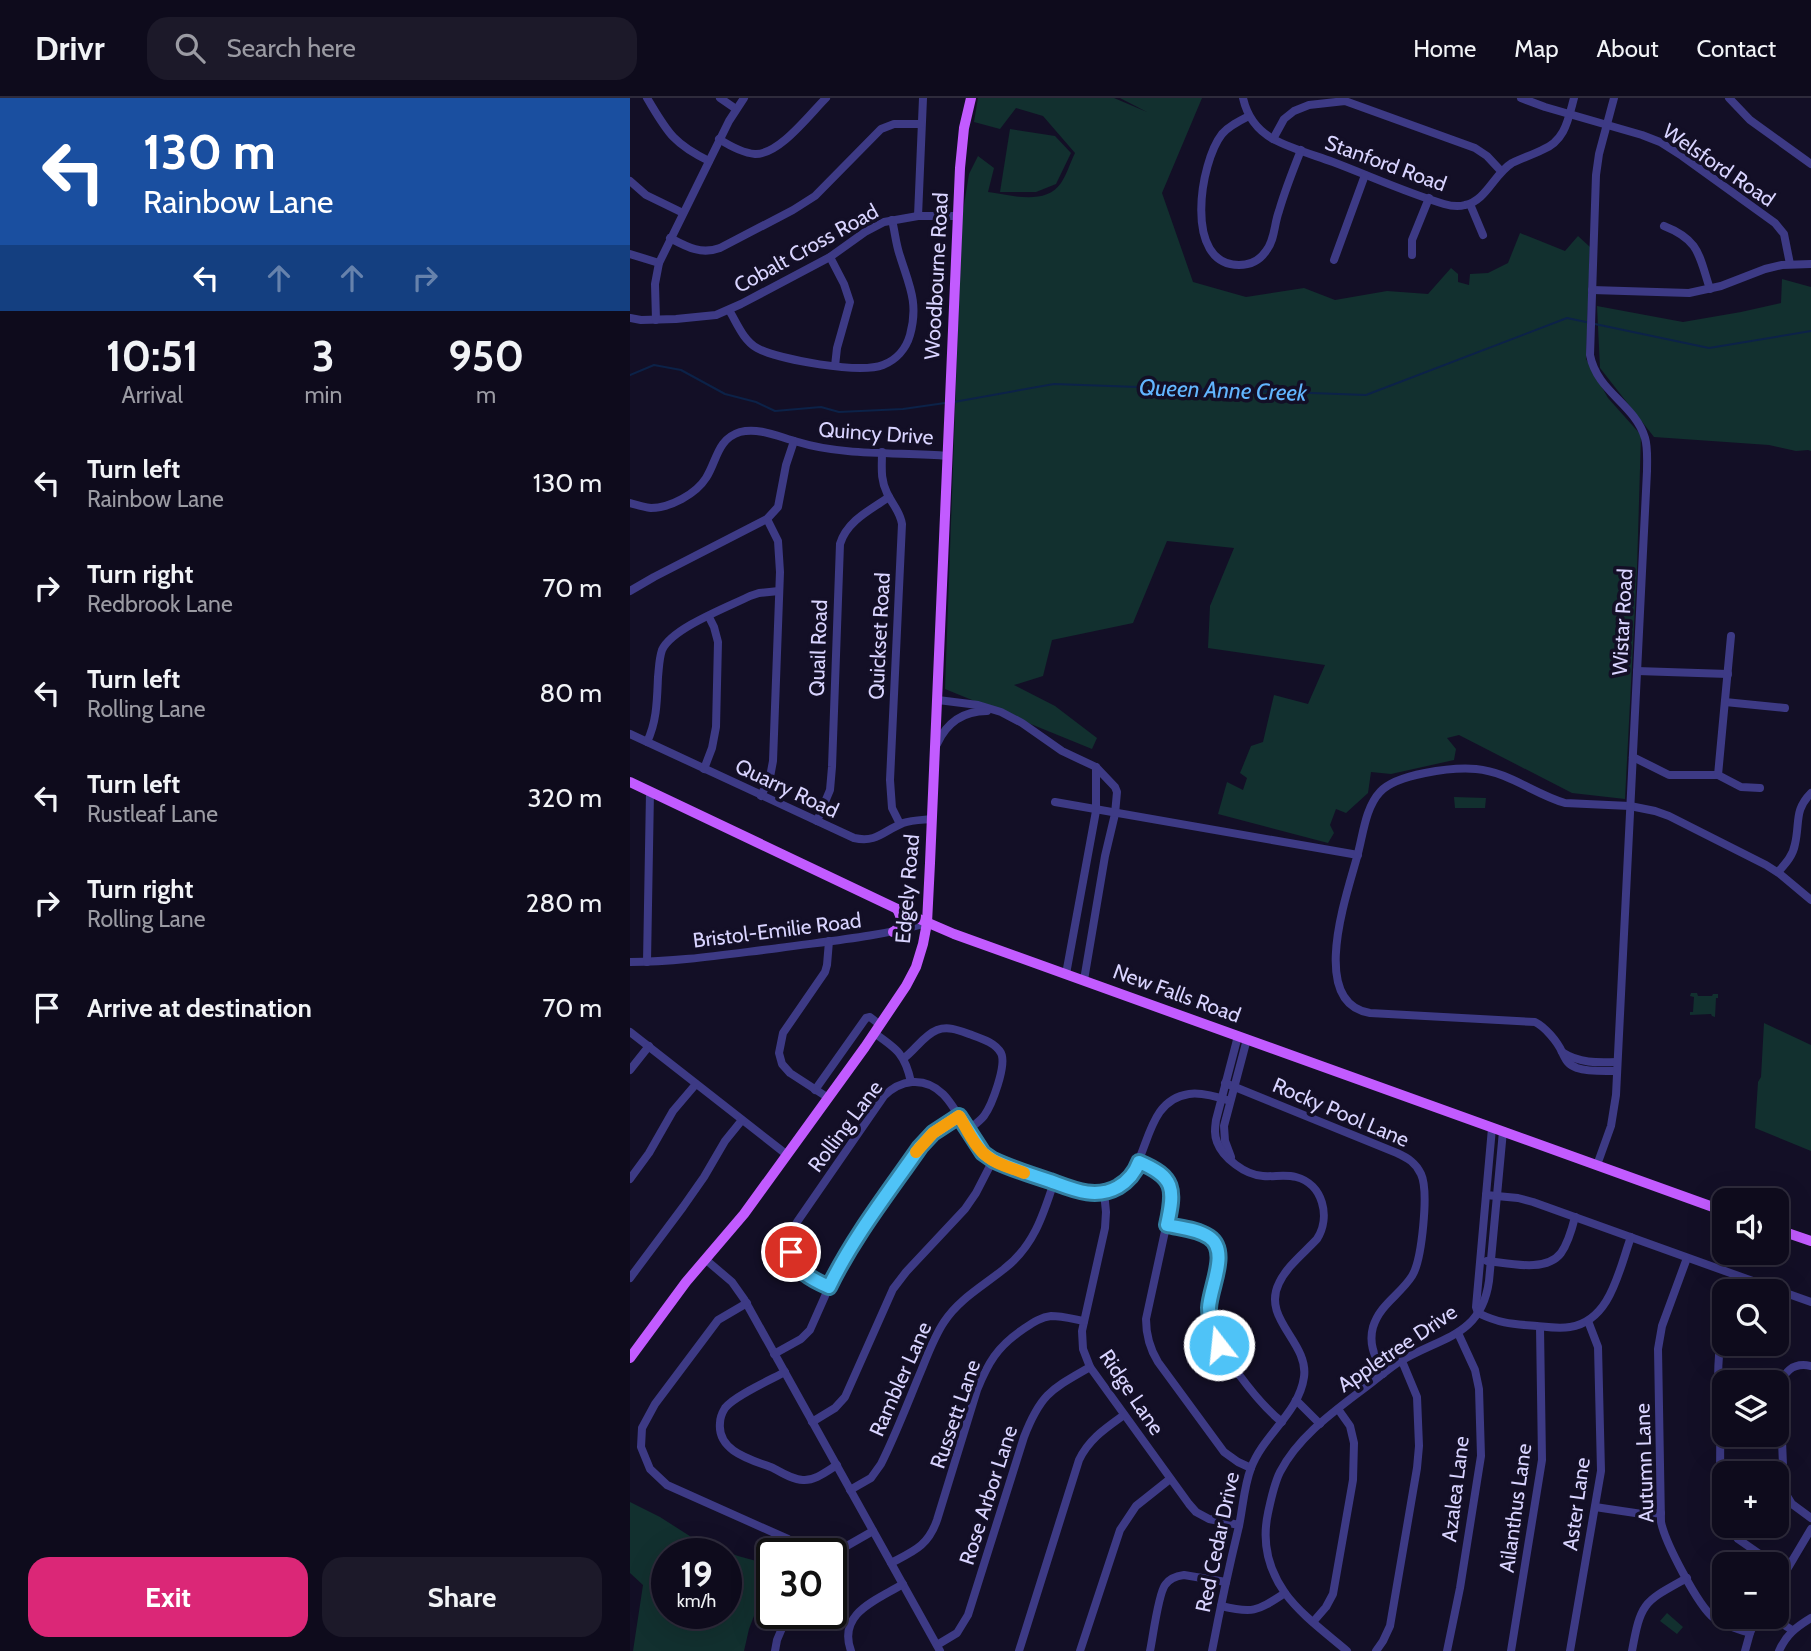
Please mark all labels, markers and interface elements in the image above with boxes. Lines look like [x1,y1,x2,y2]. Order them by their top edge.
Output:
search box [147,17,637,80]
text: Drivr [35,28,105,68]
icon: search [171,29,209,67]
text: Search here [227,32,356,64]
text: Home [1413,34,1476,63]
text: Map [1514,34,1559,63]
text: About [1597,34,1659,63]
text: Contact [1697,34,1776,63]
street label: Welsford Road [1658,118,1780,212]
text: 130 m [143,122,276,181]
icon: left [28,126,119,217]
street label: Stanford Road [1322,129,1450,197]
text: Rainbow Lane [143,182,333,221]
street label: Woodbourne Road [919,192,953,360]
street label: Cobalt Cross Road [730,198,882,298]
icon: left [187,259,225,297]
icon: ahead [260,259,298,297]
icon: ahead [333,259,371,297]
icon: right [406,259,444,297]
text: 10:51 [106,330,198,382]
text: 3 [312,330,335,382]
text: 950 [448,330,524,382]
water label: Queen Anne Creek [1139,373,1309,407]
text: Arrival [122,381,183,409]
text: min [304,381,342,409]
text: m [476,381,496,409]
street label: Quincy Drive [818,417,935,450]
text: Turn left [87,453,180,485]
icon: left [28,464,66,502]
text: 130 m [533,467,602,499]
text: Rainbow Lane [87,485,224,513]
text: Turn right [87,558,193,590]
street label: Wistar Road [1607,568,1637,676]
icon: right [28,569,66,607]
text: 70 m [542,572,602,604]
street label: Quickset Road [863,572,895,700]
text: Redbrook Lane [87,590,233,618]
street label: Quail Road [804,599,832,697]
text: Turn left [87,663,180,695]
icon: left [28,674,66,712]
text: 80 m [539,677,602,709]
text: Rolling Lane [87,695,206,723]
street label: Quarry Road [731,753,843,823]
text: Turn left [87,768,180,800]
icon: left [28,779,66,817]
text: 320 m [528,782,602,814]
text: Rustleaf Lane [87,800,218,828]
street label: Edgely Road [890,833,924,945]
text: Turn right [87,873,193,905]
icon: right [28,884,66,922]
text: 280 m [526,887,602,919]
text: Rolling Lane [87,905,206,933]
street label: Bristol-Emilie Road [691,907,863,953]
street label: New Falls Road [1110,958,1244,1028]
icon: arrive [28,989,66,1027]
text: Arrive at destination [87,992,312,1024]
text: 70 m [542,992,602,1024]
street label: Rocky Pool Lane [1269,1072,1413,1152]
street label: Rolling Lane [802,1075,888,1177]
map controls [1712,1188,1789,1629]
button: sound [1712,1188,1789,1265]
pin [761,1222,821,1282]
icon: arrive [772,1233,810,1271]
button: search [1712,1279,1789,1356]
street label: Appletree Drive [1333,1299,1462,1397]
position arrow [1182,1308,1256,1382]
street label: Rambler Lane [864,1318,936,1440]
street label: Ridge Lane [1094,1345,1170,1440]
street label: Russett Lane [925,1356,985,1472]
button: layers [1712,1370,1789,1447]
street label: Autumn Lane [1629,1402,1659,1523]
street label: Rose Arbor Lane [954,1422,1022,1568]
street label: Azalea Lane [1436,1434,1474,1543]
street label: Ailanthus Lane [1494,1442,1536,1574]
street label: Aster Lane [1557,1456,1595,1552]
button: + [1712,1461,1789,1538]
street label: Red Cedar Drive [1190,1469,1244,1615]
speed limit sign: 30 [756,1538,847,1629]
button: − [1712,1552,1789,1629]
text: 19 [680,1553,713,1596]
button: Exit [28,1557,308,1637]
button: Share [322,1557,602,1637]
text: km/h [677,1590,716,1612]

